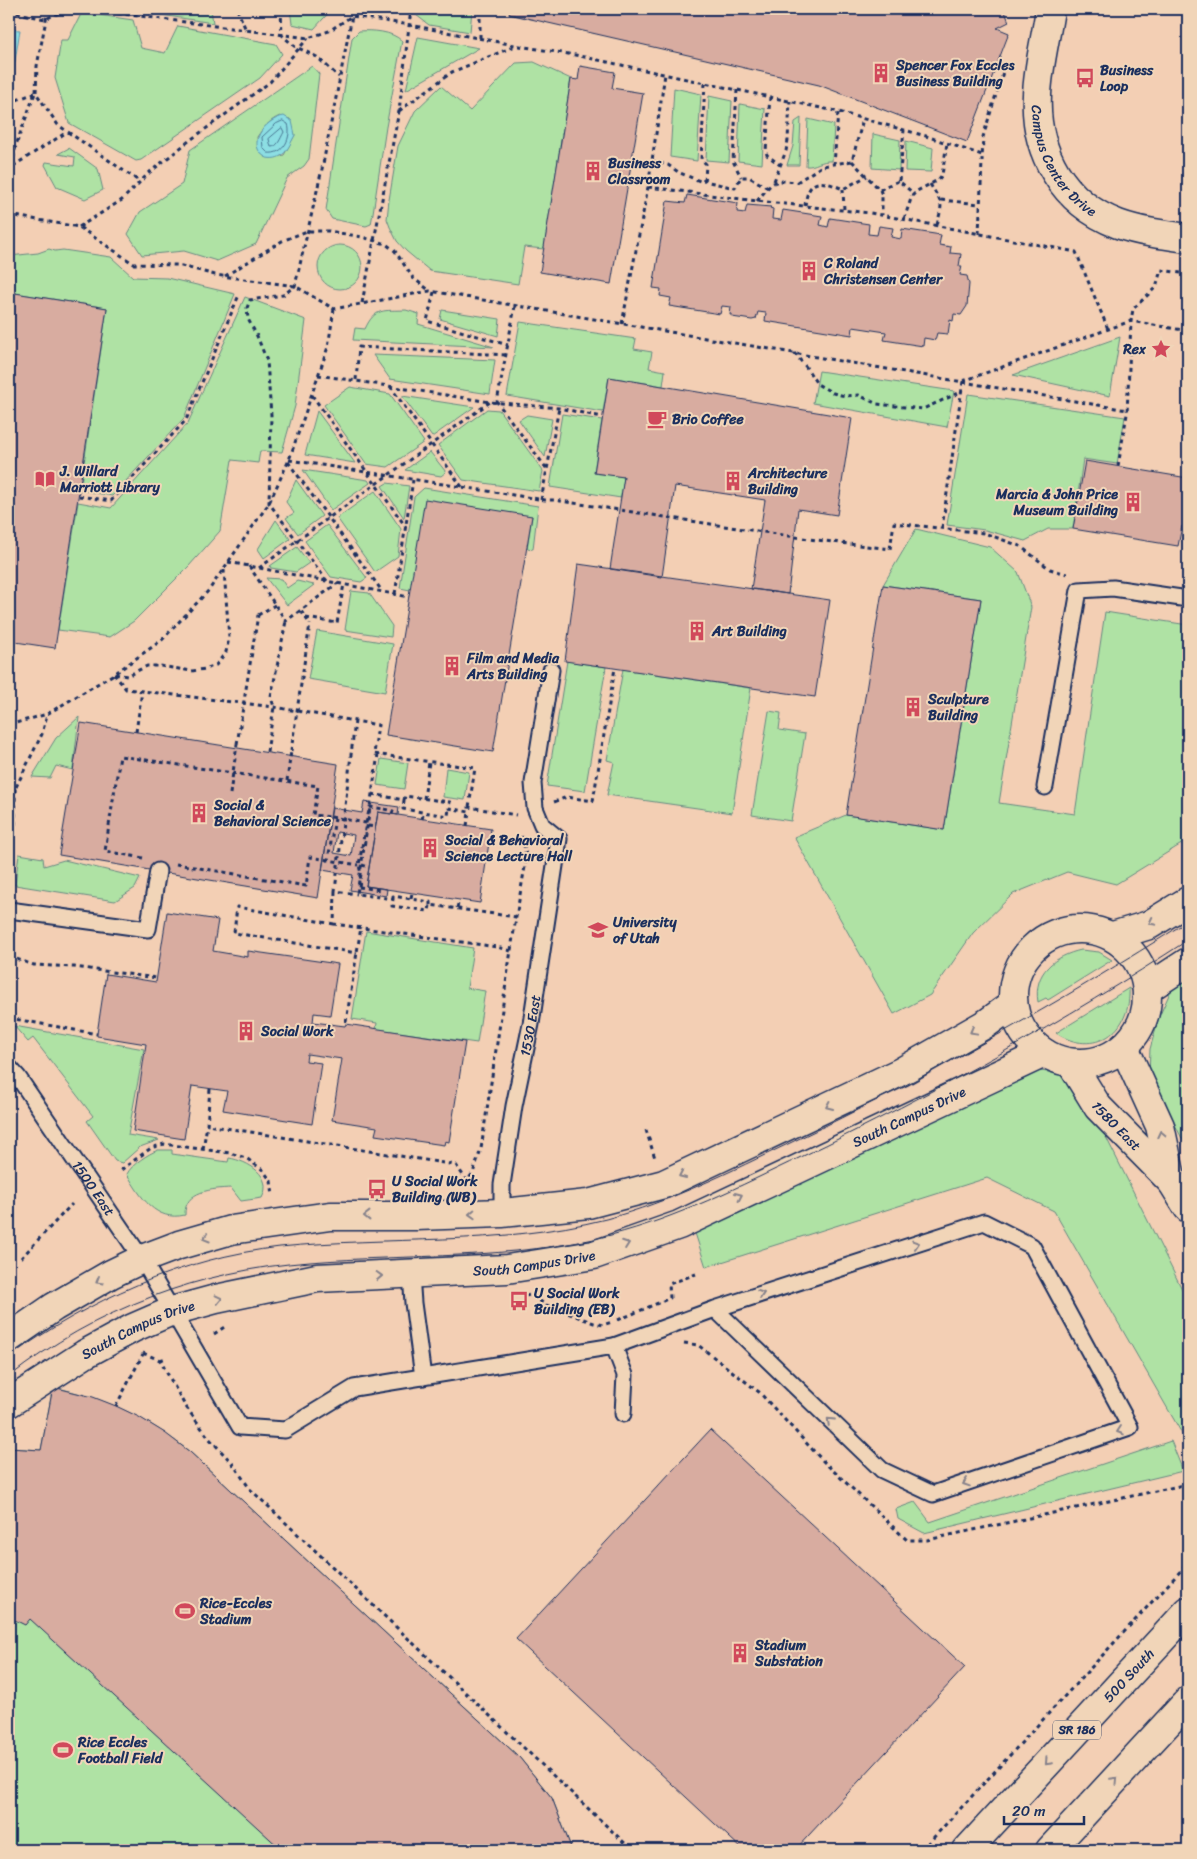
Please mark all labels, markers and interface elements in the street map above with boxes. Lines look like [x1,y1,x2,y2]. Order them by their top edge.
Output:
place label: Spencer Fox Eccles Business Building [895,53,1015,94]
place label: Business Loop [1100,58,1154,99]
building icon: Spencer Fox Eccles Business Building [870,62,892,84]
bus stop icon: Business Loop [1074,67,1096,89]
street label: Campus Center Drive [1024,105,1102,224]
place label: Business Classroom [607,151,671,192]
building icon: Business Classroom [582,160,604,182]
place label: C Roland Christensen Center [823,251,943,292]
building icon: C Roland Christensen Center [798,260,820,282]
place label: Rex [1122,337,1147,362]
place icon: Rex [1150,338,1172,360]
place label: Brio Coffee [672,407,744,432]
cafe icon: Brio Coffee [646,408,668,430]
place label: J. Willard Marriott Library [59,459,160,500]
place label: Architecture Building [747,461,828,502]
library icon: J. Willard Marriott Library [34,468,56,490]
building icon: Architecture Building [722,470,744,492]
place label: Marcia & John Price Museum Building [995,482,1118,523]
building icon: Marcia & John Price Museum Building [1122,491,1144,513]
place label: Art Building [711,619,787,644]
building icon: Art Building [686,620,708,642]
place label: Film and Media Arts Building [466,646,560,687]
building icon: Film and Media Arts Building [441,655,463,677]
place label: Sculpture Building [927,687,989,728]
building icon: Sculpture Building [902,696,924,718]
place label: Social & Behavioral Science [213,793,332,834]
building icon: Social & Behavioral Science [188,802,210,824]
place label: Social & Behavioral Science Lecture Hall [444,828,573,869]
building icon: Social & Behavioral Science Lecture Hall [419,837,441,859]
place label: University of Utah [613,910,678,951]
one-way arrow [1148,916,1157,926]
school or university icon: University of Utah [587,919,609,941]
street label: 1530 East [513,993,548,1059]
place label: Social Work [260,1019,334,1044]
building icon: Social Work [235,1020,257,1042]
one-way arrow [969,1025,978,1035]
street label: South Campus Drive [848,1079,971,1155]
street label: 1580 East [1084,1096,1147,1157]
one-way arrow [825,1100,834,1110]
one-way arrow [1156,1130,1167,1139]
street label: 1500 East [65,1155,122,1222]
place label: U Social Work Building (WB) [392,1169,478,1210]
one-way arrow [678,1169,687,1179]
bus stop icon: U Social Work Building (WB) [366,1178,388,1200]
one-way arrow [734,1192,743,1203]
one-way arrow [468,1208,476,1219]
one-way arrow [363,1211,370,1221]
one-way arrow [203,1232,211,1242]
one-way arrow [911,1239,920,1249]
one-way arrow [621,1240,630,1250]
street label: South Campus Drive [472,1243,597,1284]
one-way arrow [376,1270,384,1281]
one-way arrow [95,1274,104,1284]
place label: U Social Work Building (EB) [534,1281,620,1322]
bus stop icon: U Social Work Building (EB) [508,1290,530,1312]
one-way arrow [757,1290,765,1300]
street label: South Campus Drive [77,1293,198,1367]
one-way arrow [214,1294,223,1304]
one-way arrow [827,1418,836,1427]
one-way arrow [1116,1425,1124,1435]
one-way arrow [962,1477,971,1487]
place label: Rice-Eccles Stadium [199,1591,273,1632]
sports icon: Rice-Eccles Stadium [174,1600,196,1622]
place label: Stadium Substation [754,1633,823,1674]
building icon: Stadium Substation [729,1642,751,1664]
street label: 500 South [1097,1643,1161,1709]
road number: SR 186 [1053,1720,1101,1740]
place label: Rice Eccles Football Field [77,1730,164,1771]
sports icon: Rice Eccles Football Field [52,1739,74,1761]
one-way arrow [1045,1757,1054,1766]
one-way arrow [1109,1776,1118,1785]
scale bar [1004,1794,1084,1826]
text: 20 m [1012,1798,1046,1824]

